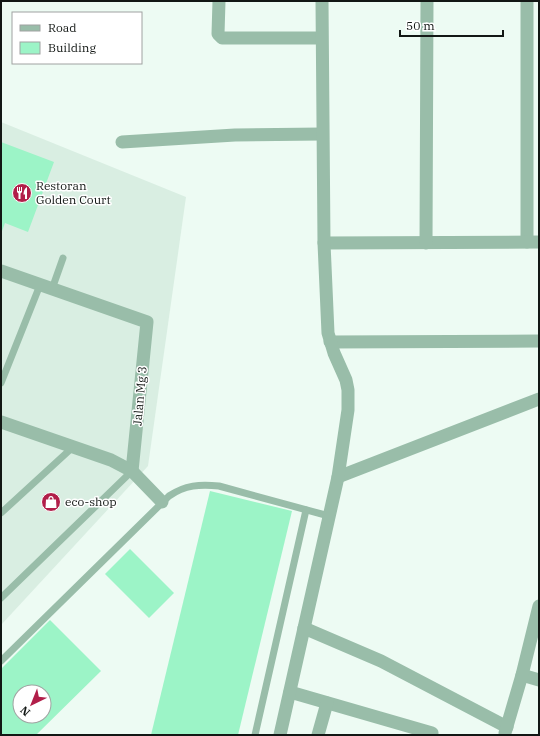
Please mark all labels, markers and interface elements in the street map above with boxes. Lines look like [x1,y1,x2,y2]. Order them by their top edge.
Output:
legend [12,12,142,64]
scale bar [400,12,503,38]
text: 50 m [406,18,435,33]
text: Road [48,20,77,35]
text: Building [48,40,96,55]
place label: Restoran Golden Court [36,178,111,207]
restaurant icon: Restoran Golden Court [11,182,33,204]
street label: Jalan Mg 3 [129,366,150,426]
shop icon: eco-shop [40,491,62,513]
place label: eco-shop [65,494,117,509]
north arrow [12,684,52,724]
text: N [17,703,33,719]

